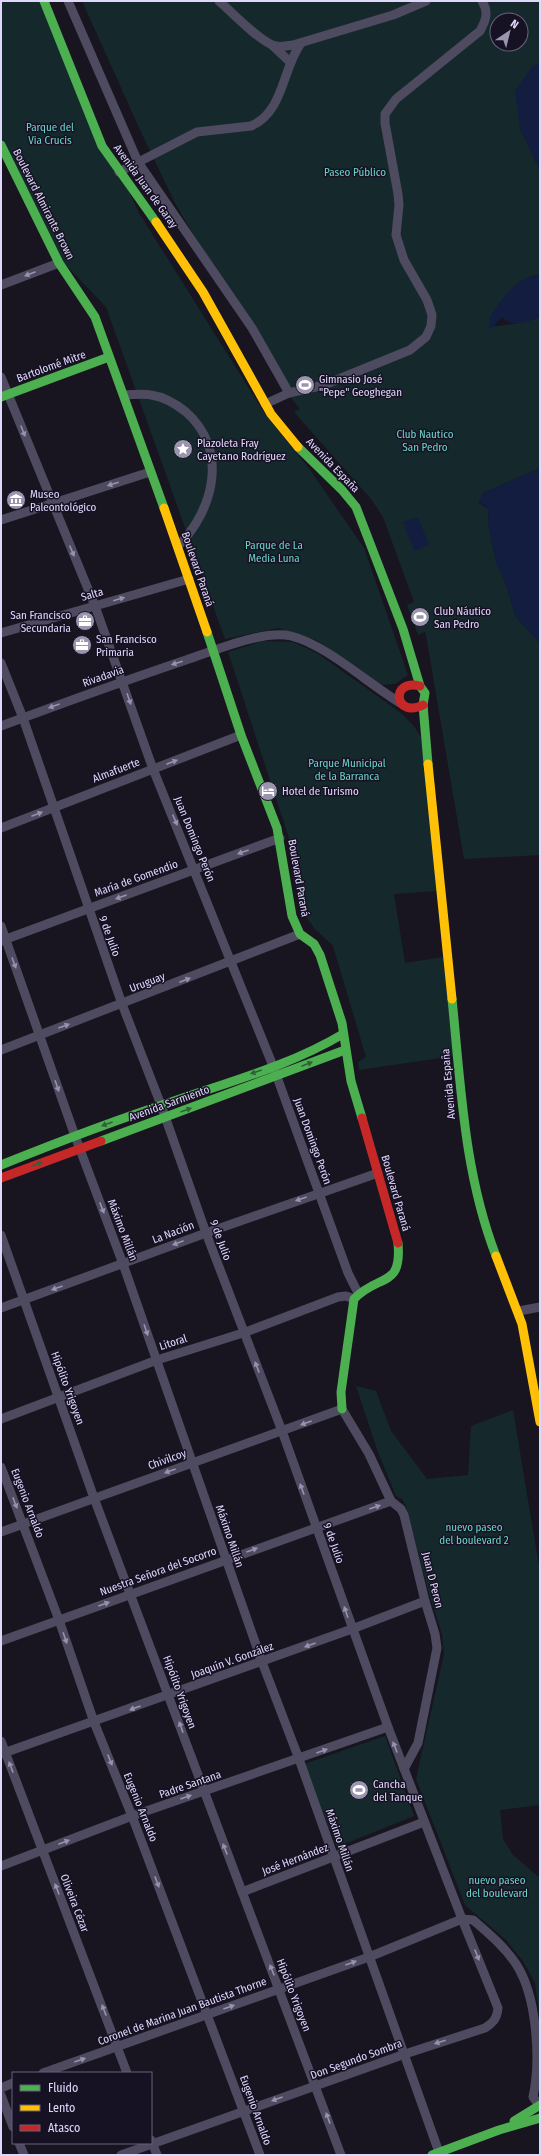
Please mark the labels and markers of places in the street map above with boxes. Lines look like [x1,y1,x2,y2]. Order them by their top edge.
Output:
place label: Gimnasio José "Pepe" Geoghegan [319,373,402,399]
sports icon: Gimnasio José "Pepe" Geoghegan [294,374,316,396]
place label: Plazoleta Fray Cayetano Rodríguez [197,437,286,463]
place icon: Plazoleta Fray Cayetano Rodríguez [172,438,194,460]
place label: Museo Paleontológico [30,488,97,514]
museum icon: Museo Paleontológico [5,489,27,511]
place label: Club Náutico San Pedro [434,605,491,631]
sports icon: Club Náutico San Pedro [409,606,431,628]
place label: San Francisco Secundaria [10,609,71,635]
office icon: San Francisco Secundaria [74,610,96,632]
place label: San Francisco Primaria [96,633,157,659]
office icon: San Francisco Primaria [71,634,93,656]
hotel icon: Hotel de Turismo [257,780,279,802]
place label: Hotel de Turismo [282,785,359,798]
place label: Cancha del Tanque [373,1778,423,1804]
sports icon: Cancha del Tanque [348,1779,370,1801]

